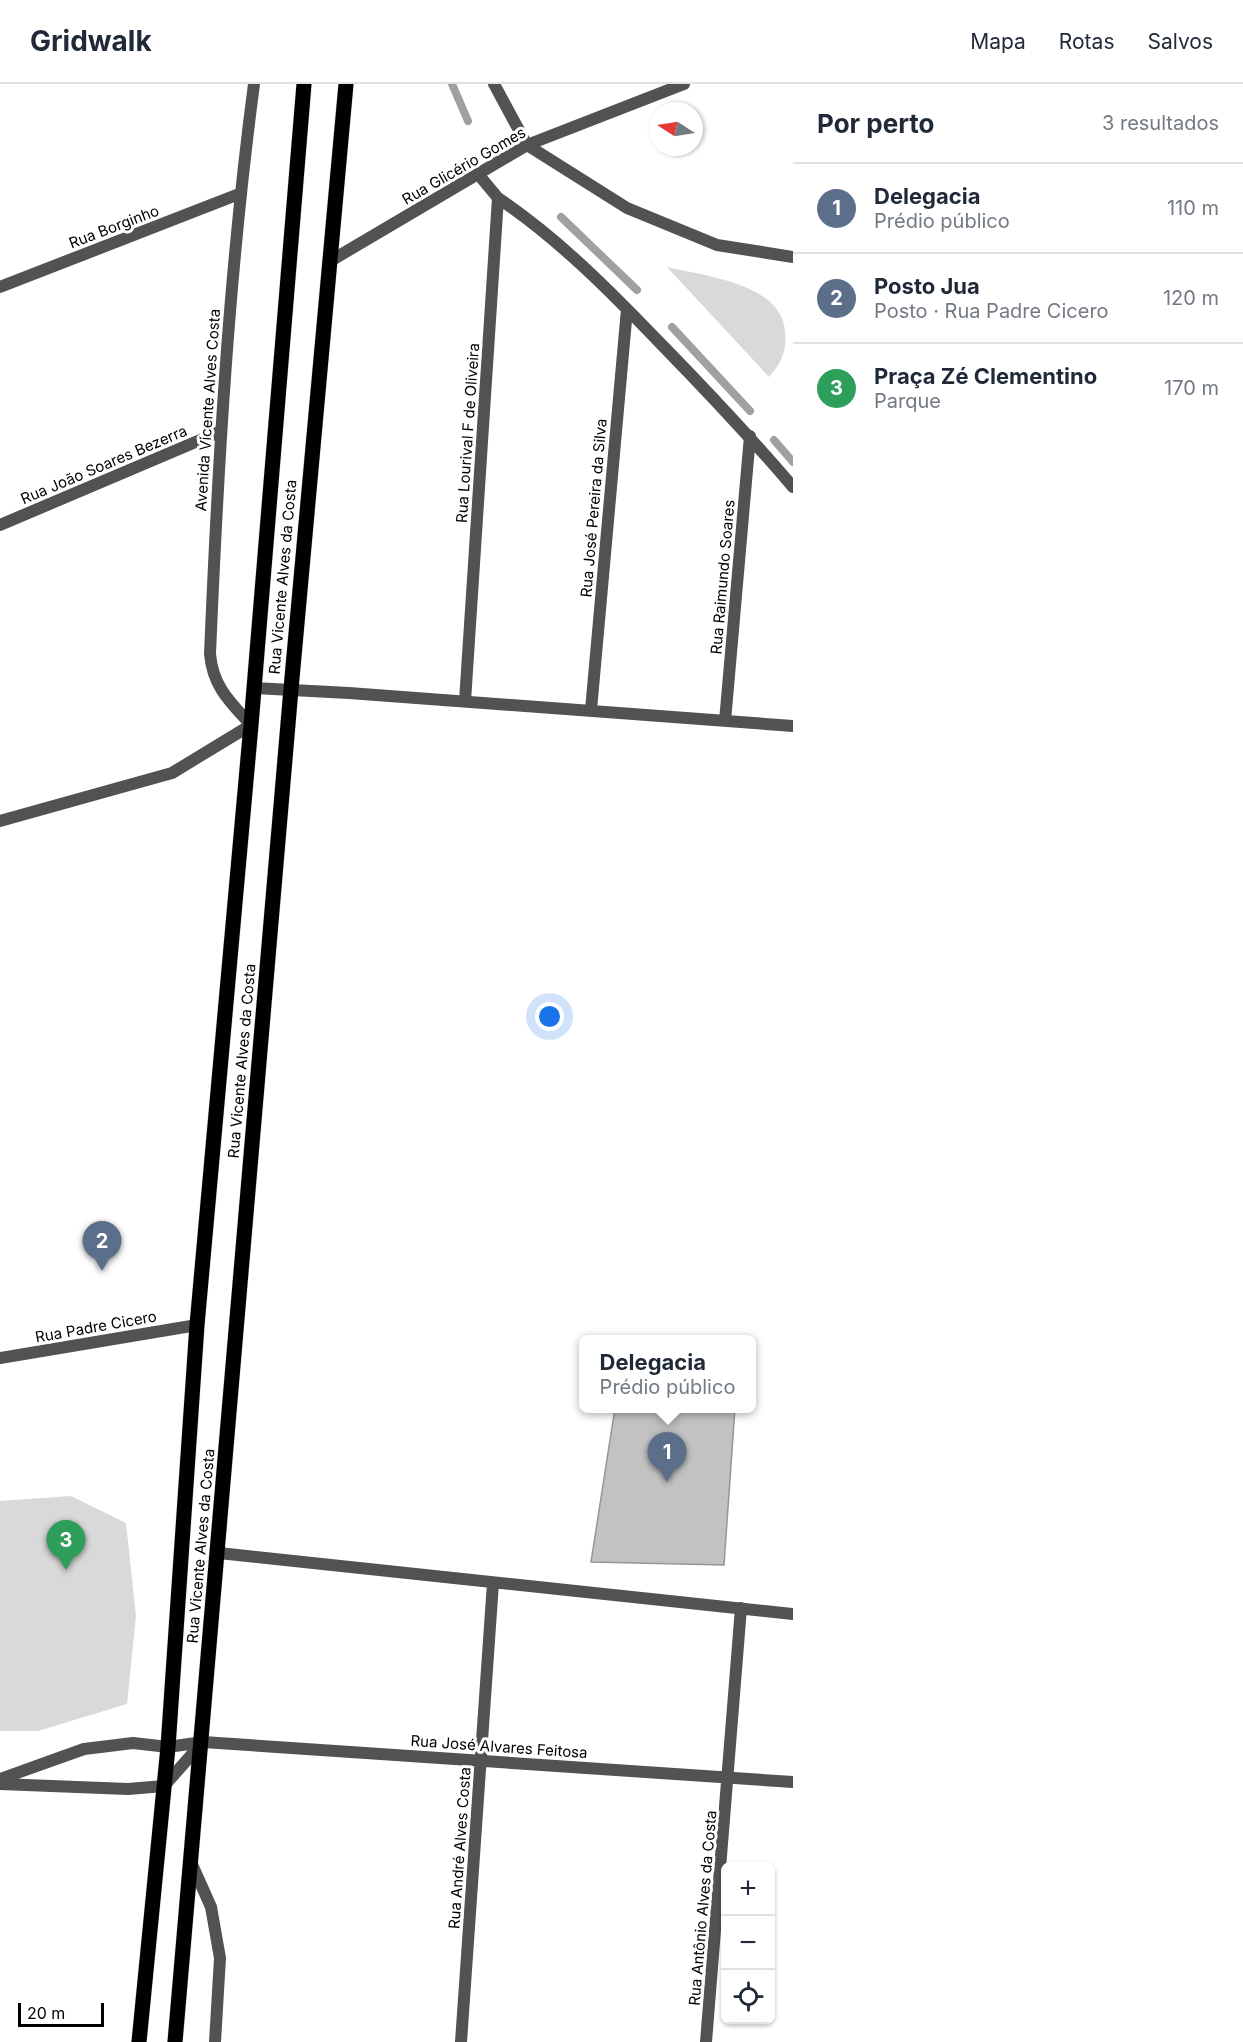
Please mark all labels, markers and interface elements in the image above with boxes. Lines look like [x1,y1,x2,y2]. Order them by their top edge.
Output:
text: Gridwalk [30,24,152,58]
text: Mapa [970,29,1026,54]
text: Rotas [1059,29,1114,54]
text: Salvos [1147,29,1213,54]
north arrow [649,102,703,156]
text: Por perto [817,108,935,139]
text: 3 resultados [1102,111,1219,135]
street label: Rua Glicério Gomes [399,122,529,209]
text: Delegacia [874,183,980,209]
text: 1 [832,196,841,220]
text: 110 m [1167,196,1219,220]
street label: Rua Borginho [66,201,162,252]
text: Prédio público [874,209,1010,233]
text: Posto Jua [874,273,980,299]
text: 2 [830,286,843,310]
text: 120 m [1163,286,1219,310]
text: Posto · Rua Padre Cicero [874,299,1109,323]
street label: Avenida Vicente Alves Costa [191,308,224,512]
street label: Rua Lourival F de Oliveira [452,342,483,524]
text: Praça Zé Clementino [874,363,1097,389]
text: 3 [830,376,843,400]
text: 170 m [1164,376,1219,400]
text: Parque [874,389,941,413]
street label: Rua José Pereira da Silva [576,418,611,598]
street label: Rua João Soares Bezerra [18,421,190,508]
street label: Rua Vicente Alves da Costa [265,479,300,675]
street label: Rua Raimundo Soares [706,499,739,655]
street label: Rua Vicente Alves da Costa [224,963,259,1159]
your location [535,1002,564,1031]
pin: 2 [82,1222,122,1271]
street label: Rua Padre Cicero [34,1306,158,1347]
popup [579,1335,756,1413]
text: Delegacia [600,1349,706,1375]
text: Prédio público [600,1375,735,1399]
pin: 1 [648,1432,686,1482]
street label: Rua Vicente Alves da Costa [183,1448,218,1644]
pin: 3 [46,1520,86,1570]
street label: Rua José Alvares Feitosa [410,1731,588,1762]
street label: Rua André Alves Costa [444,1766,475,1930]
street label: Rua Antônio Alves da Costa [684,1809,721,2006]
map controls [721,1862,775,2024]
button: + [721,1862,775,1916]
button: − [721,1916,775,1970]
button: locate [721,1970,775,2024]
scale bar [18,2000,104,2028]
text: 20 m [27,2003,65,2023]

